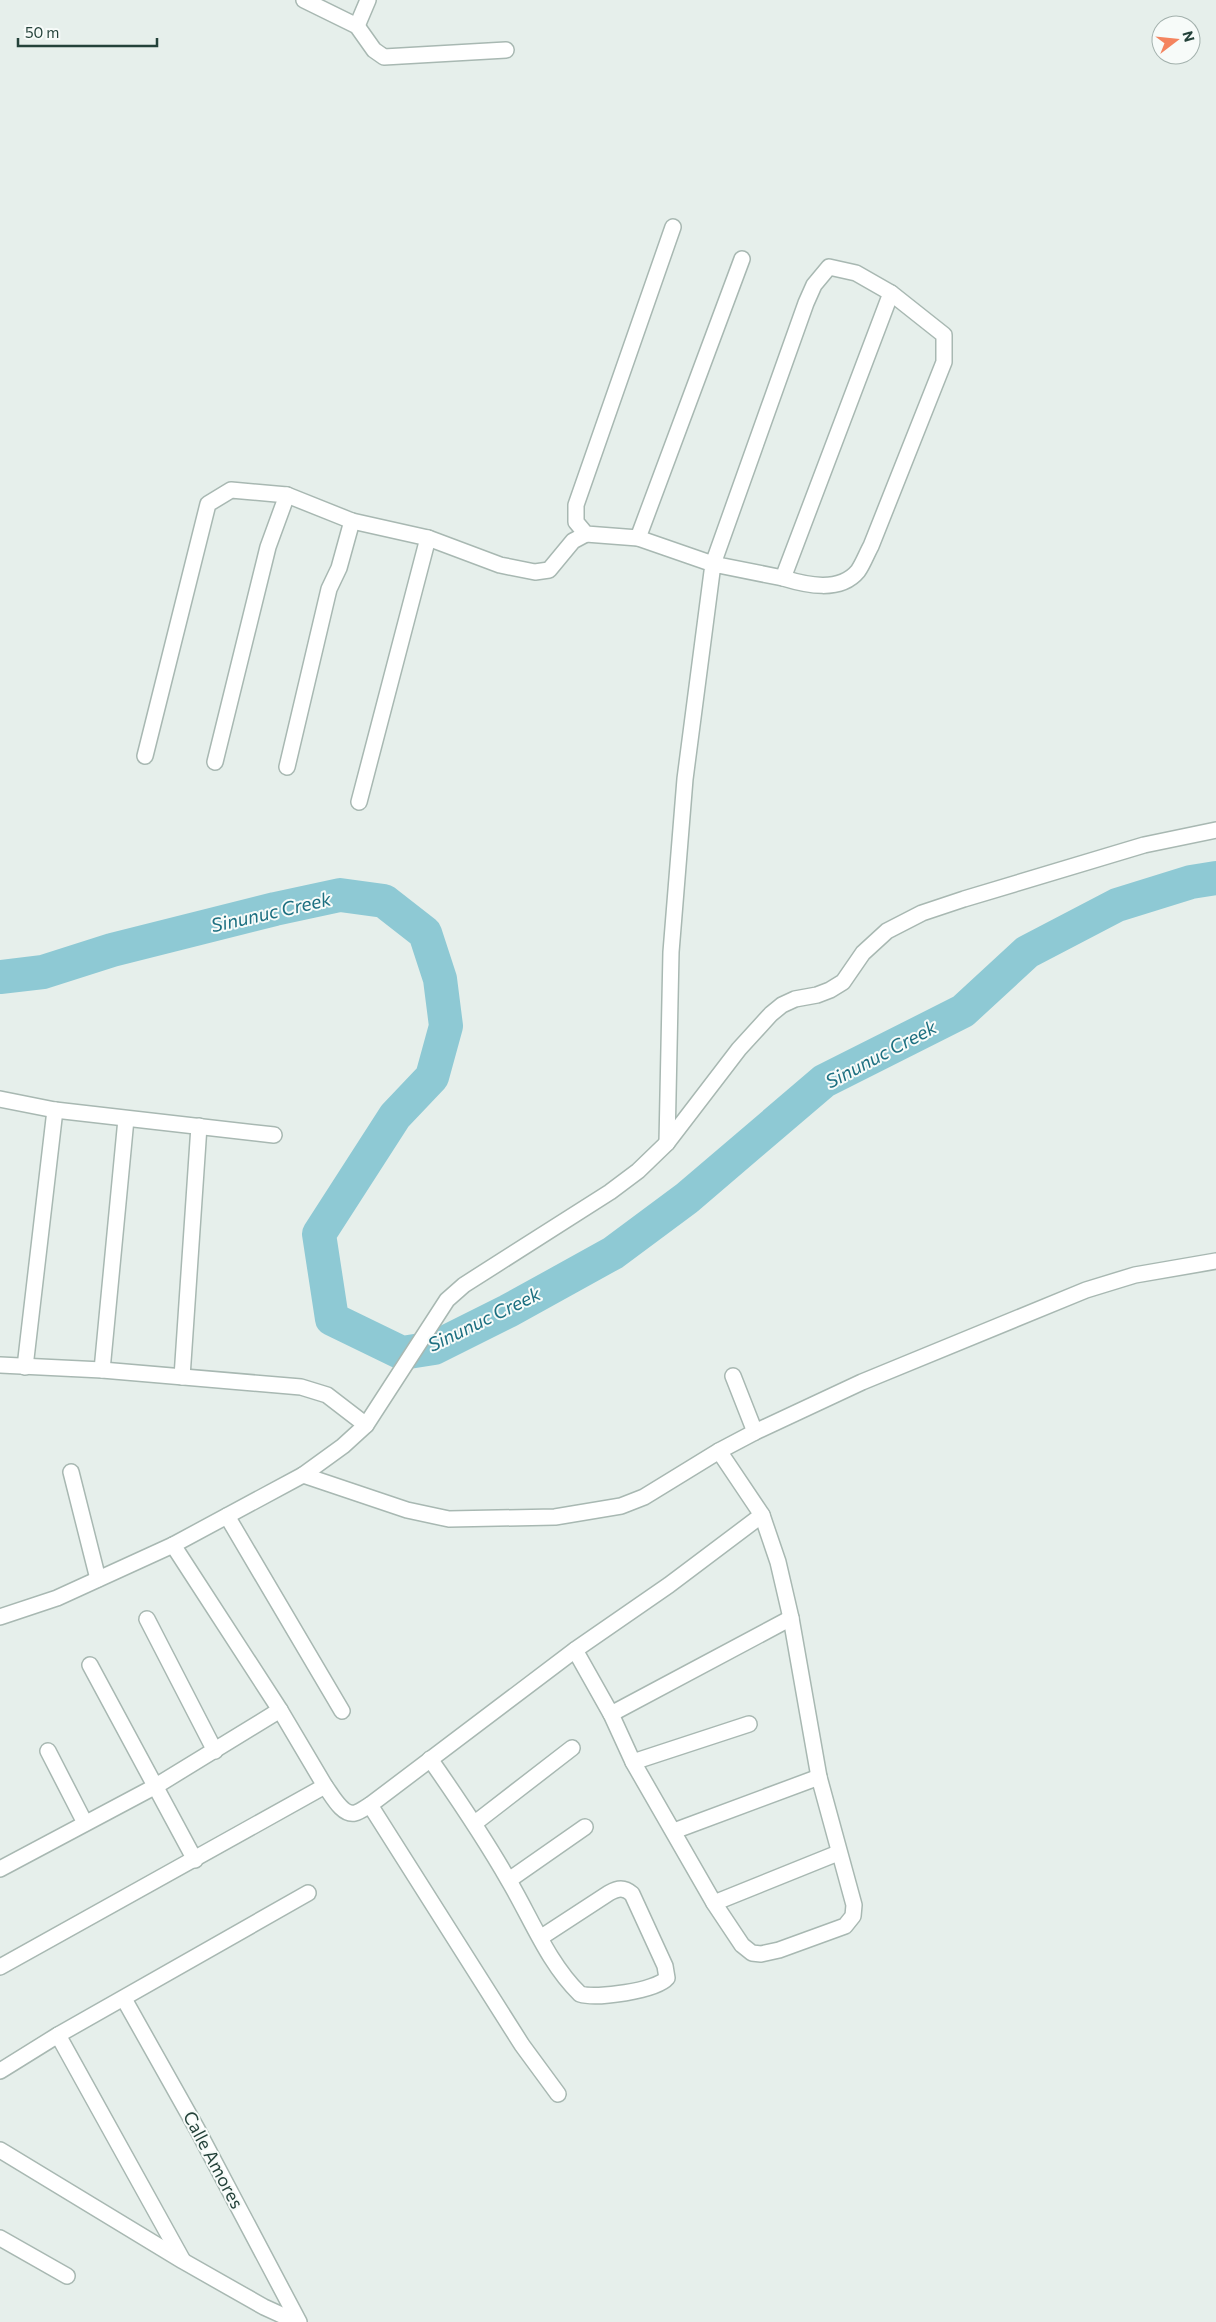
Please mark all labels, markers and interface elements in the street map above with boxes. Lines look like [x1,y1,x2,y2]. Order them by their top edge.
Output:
scale bar [18,15,156,47]
north arrow [1151,15,1201,65]
text: 50 m [25,23,59,41]
text: N [1179,29,1199,44]
water label: Sinunuc Creek [209,886,334,937]
water label: Sinunuc Creek [821,1014,941,1093]
water label: Sinunuc Creek [424,1281,545,1356]
street label: Calle Amores [179,2107,249,2212]

